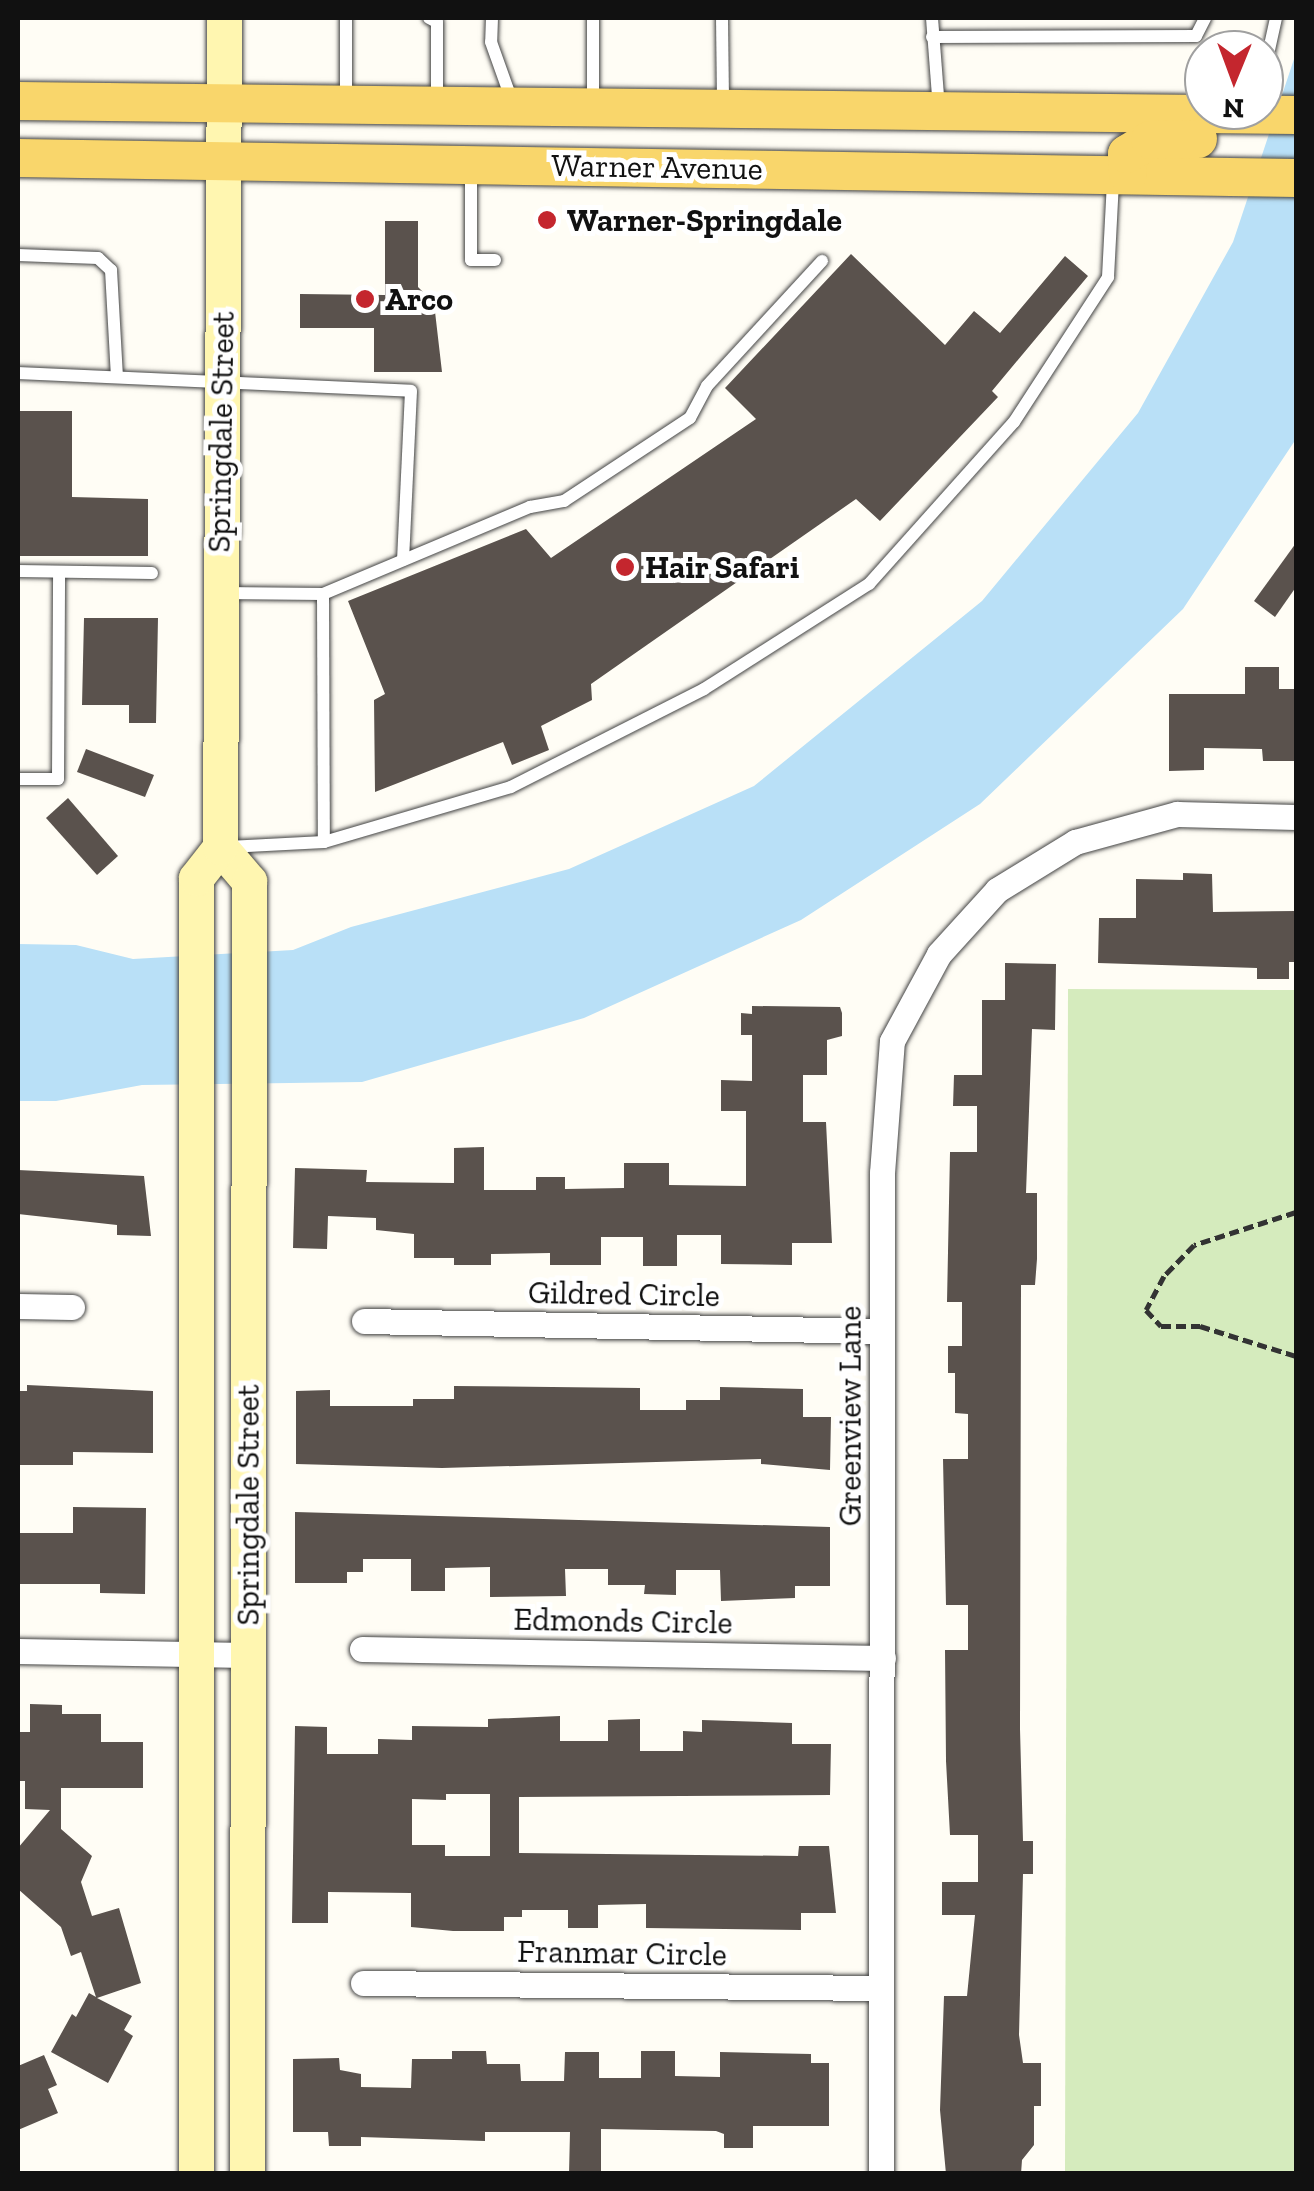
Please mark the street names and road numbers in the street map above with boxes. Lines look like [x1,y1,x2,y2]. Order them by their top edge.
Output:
street label: Warner Avenue [550,146,764,188]
street label: Springdale Street [200,311,242,553]
street label: Gildred Circle [528,1273,720,1315]
street label: Greenview Lane [831,1305,869,1527]
street label: Springdale Street [229,1384,267,1626]
street label: Edmonds Circle [513,1600,733,1642]
street label: Franmar Circle [517,1932,727,1974]

